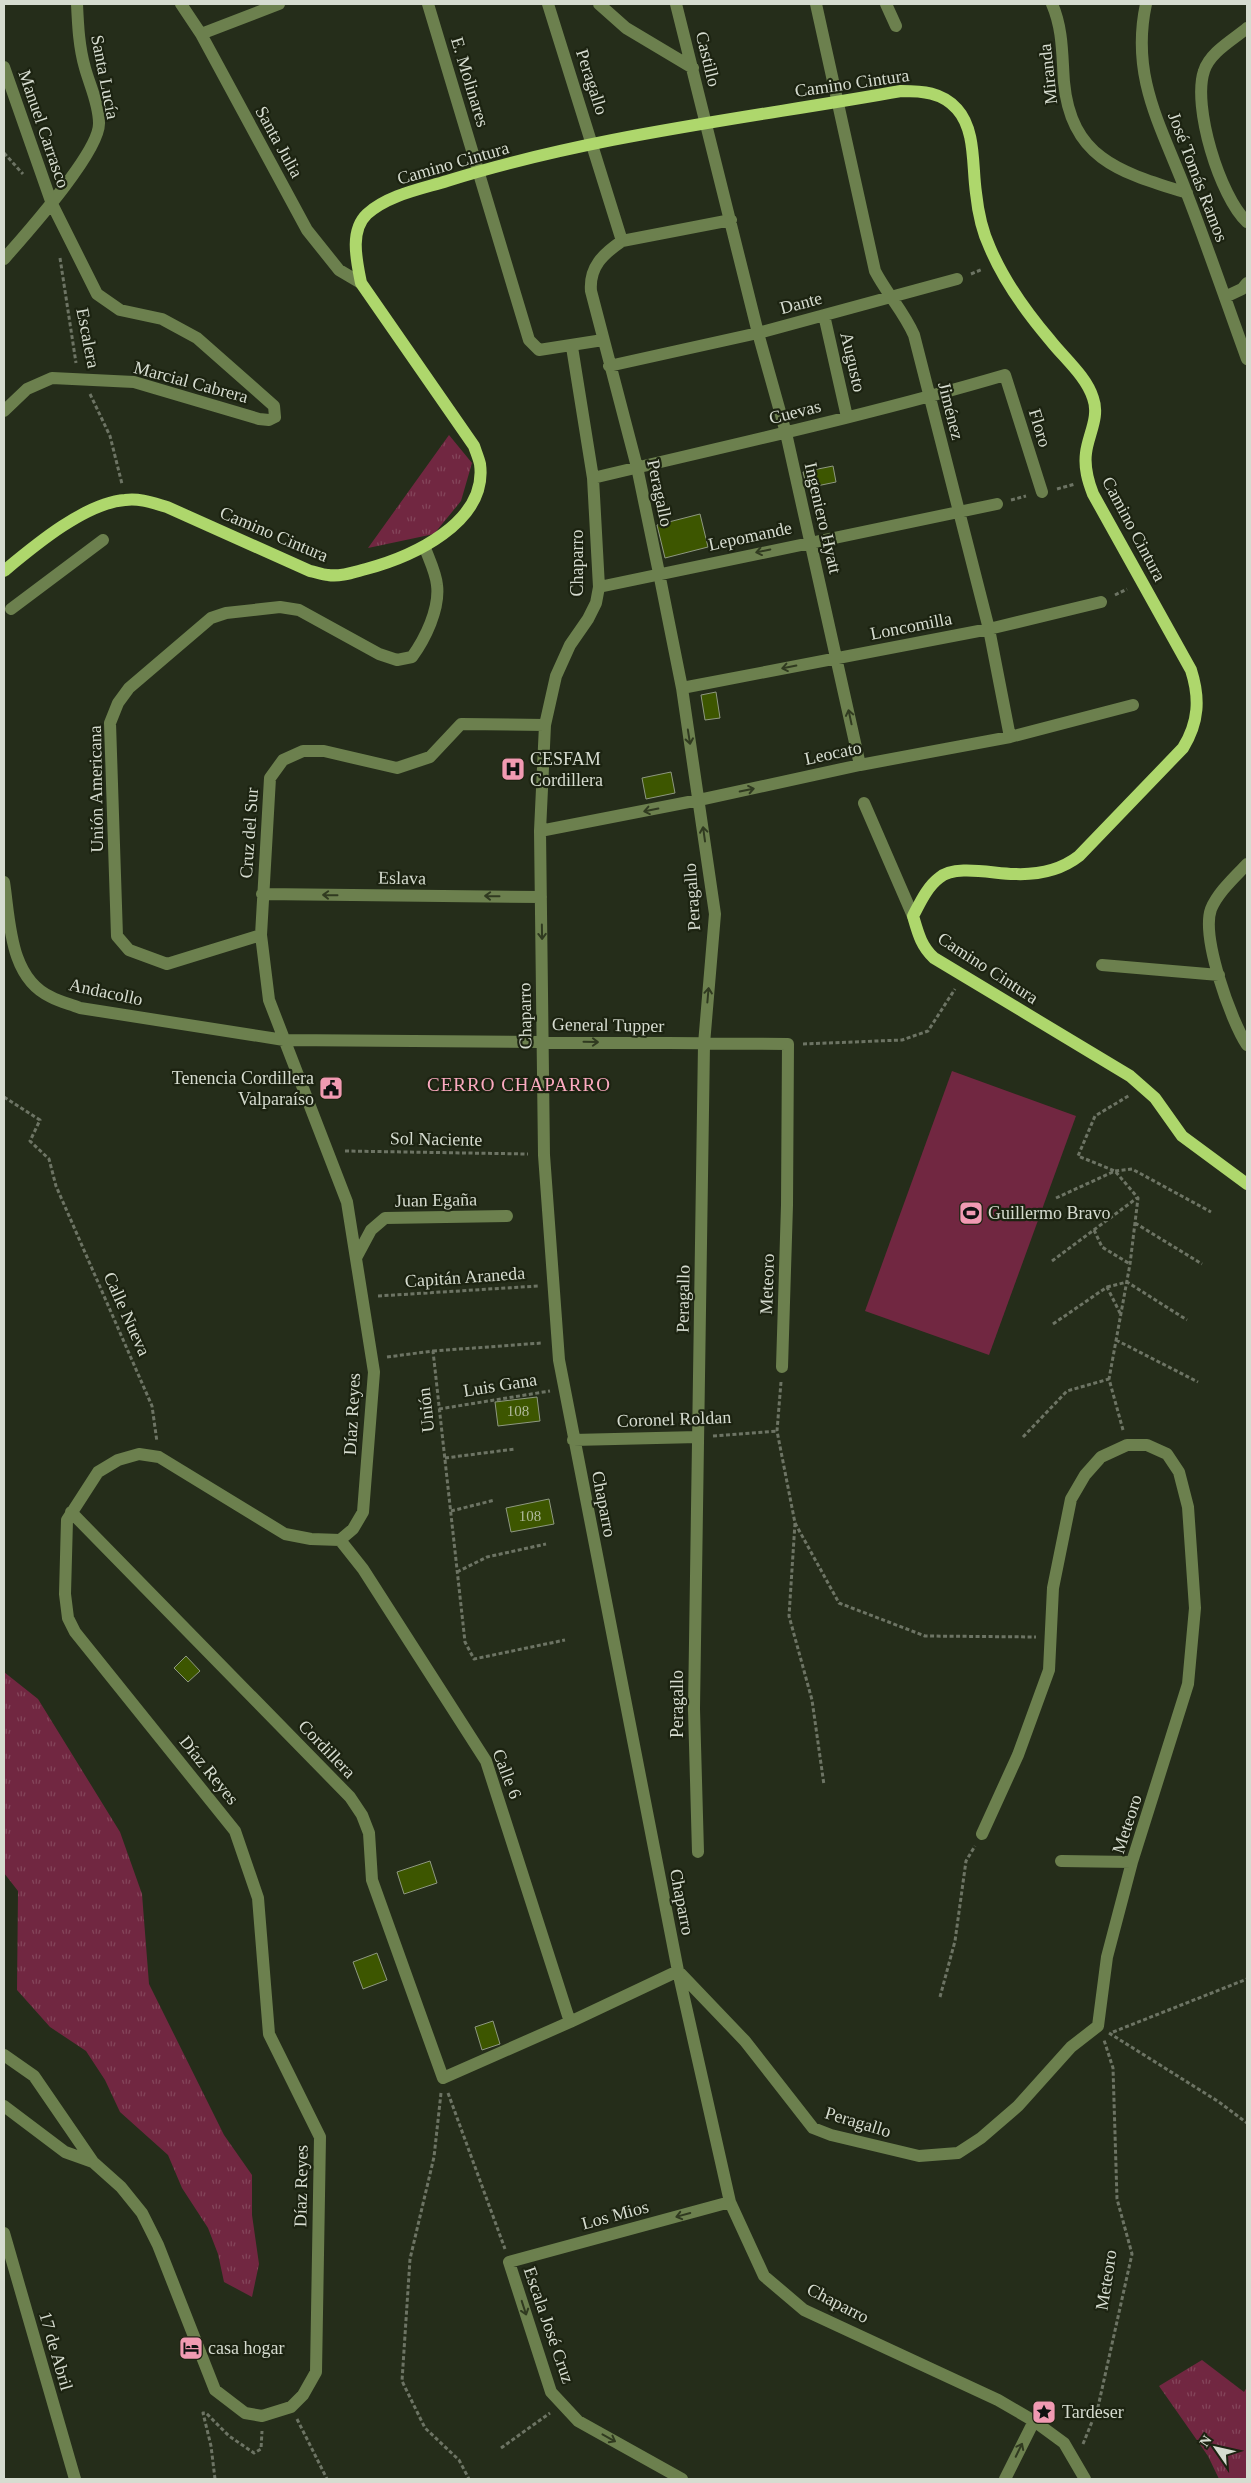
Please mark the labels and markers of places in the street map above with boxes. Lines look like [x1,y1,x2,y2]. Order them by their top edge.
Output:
place label: CESFAM Cordillera [530,749,603,790]
hospital icon: CESFAM Cordillera [500,756,526,782]
place label: Tenencia Cordillera Valparaíso [172,1068,314,1109]
public building icon: Tenencia Cordillera Valparaíso [318,1075,344,1101]
sports icon: Guillermo Bravo [958,1200,984,1226]
place label: Guillermo Bravo [988,1203,1110,1223]
hotel icon: casa hogar [178,2335,204,2361]
place label: casa hogar [208,2338,284,2358]
place icon: Tardeser [1031,2399,1057,2425]
place label: Tardeser [1062,2402,1124,2422]

